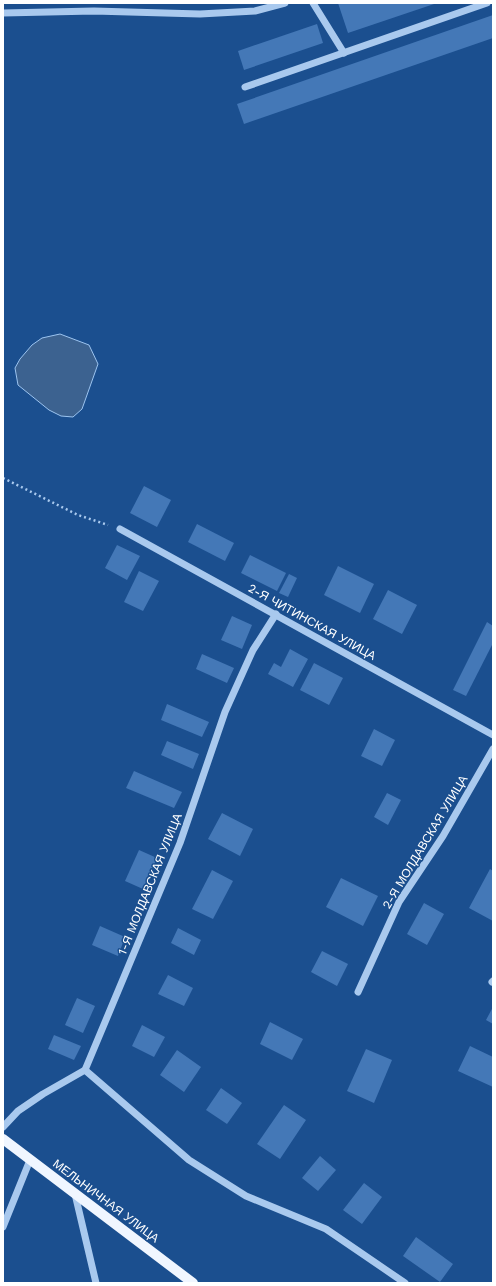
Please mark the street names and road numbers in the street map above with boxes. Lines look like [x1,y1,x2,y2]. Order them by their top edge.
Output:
street label: 2-Я ЧИТИНСКАЯ УЛИЦА [246,581,378,663]
street label: 2-Я МОЛДАВСКАЯ УЛИЦА [379,773,471,911]
street label: 1-Я МОЛДАВСКАЯ УЛИЦА [115,811,185,957]
street label: МЕЛЬНИЧНАЯ УЛИЦА [50,1157,162,1245]

